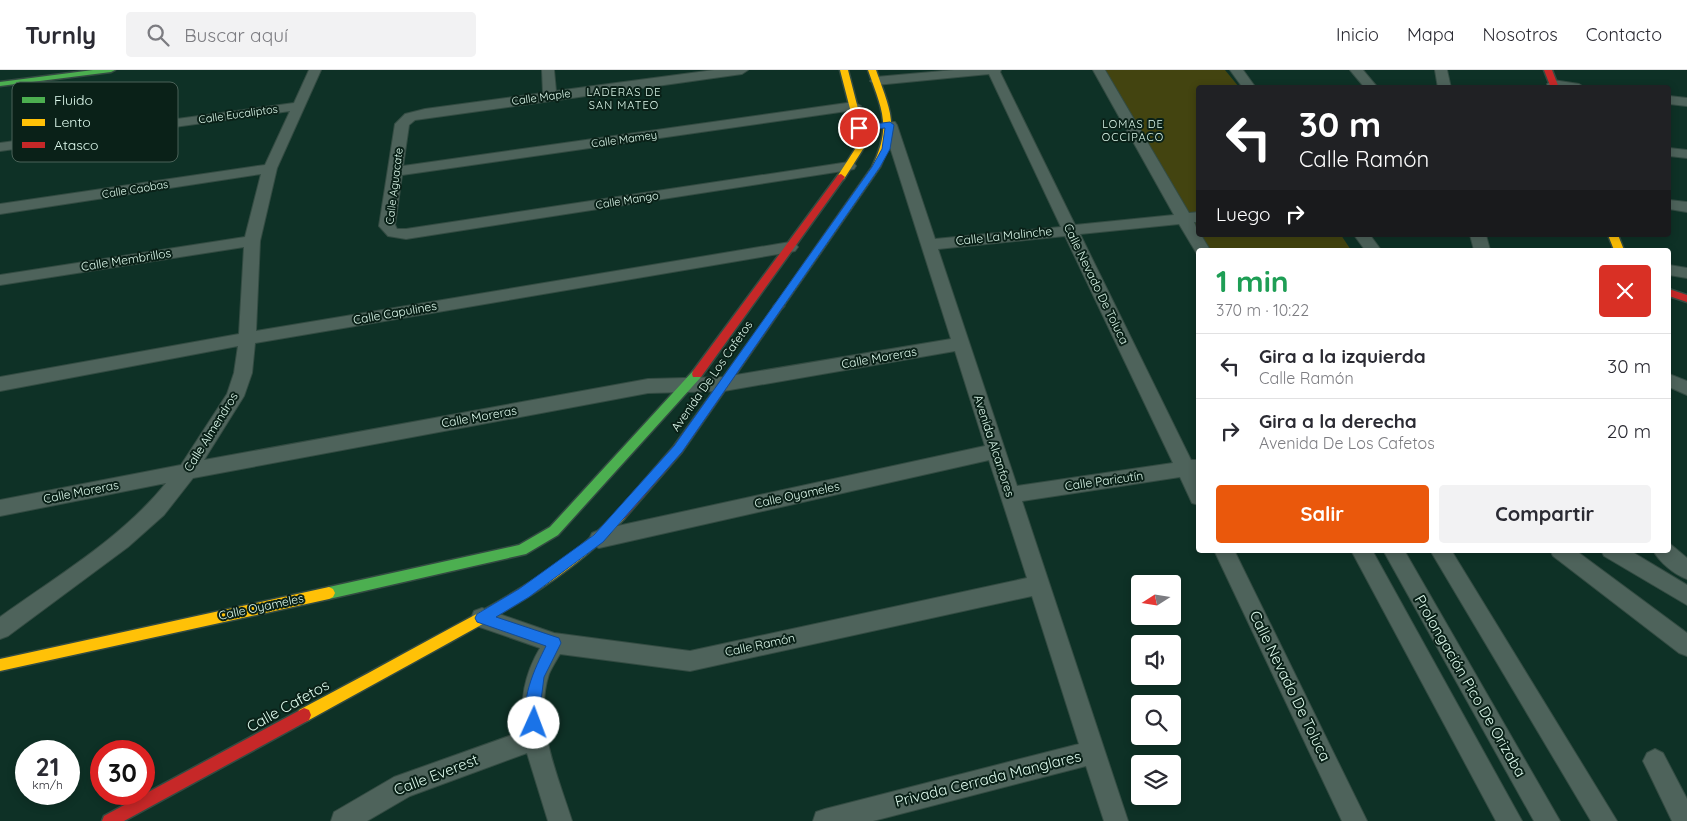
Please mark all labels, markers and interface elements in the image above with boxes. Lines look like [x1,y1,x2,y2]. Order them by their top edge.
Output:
search box [126,12,476,57]
text: Turnly [25,20,96,50]
icon: search [144,21,172,49]
text: Buscar aquí [184,23,288,47]
text: Inicio [1336,23,1379,46]
text: Mapa [1407,23,1455,46]
text: Nosotros [1483,23,1558,46]
text: Contacto [1586,23,1662,46]
legend [12,82,178,162]
district label: LADERAS DE SAN MATEO [587,85,661,112]
street label: Calle Maple [511,86,571,108]
text: Fluido [54,91,93,109]
street label: Calle Eucaliptos [198,102,278,126]
text: 30 m [1299,102,1381,146]
icon: left [1216,105,1281,170]
pin [838,107,880,149]
text: Lento [54,113,91,131]
icon: arrive [845,114,873,142]
district label: LOMAS DE OCCIPACO [1102,117,1164,144]
street label: Calle Mamey [590,127,658,151]
text: Atasco [54,136,99,154]
text: Calle Ramón [1299,145,1429,173]
street label: Calle Aguacate [382,147,406,225]
street label: Calle Caobas [101,177,169,201]
street label: Calle Mango [595,188,660,212]
icon: right [1281,200,1309,228]
text: Luego [1216,202,1271,226]
street label: Calle Nevado De Toluca [1061,221,1132,347]
street label: Calle La Malinche [955,223,1053,248]
street label: Calle Membrillos [80,245,172,274]
text: 1 min [1216,262,1289,300]
button: close [1599,265,1651,317]
street label: Calle Capulines [352,298,438,327]
text: 370 m · 10:22 [1216,300,1309,320]
street label: Avenida De Los Cafetos [668,317,756,434]
street label: Calle Moreras [840,343,918,372]
text: Gira a la izquierda [1259,344,1426,368]
icon: left [1216,352,1244,380]
text: 30 m [1607,354,1651,378]
text: Calle Ramón [1259,368,1354,388]
street label: Calle Almendros [180,389,241,474]
street label: Avenida Alcanfores [971,393,1018,499]
street label: Calle Moreras [440,402,518,431]
text: Gira a la derecha [1259,409,1417,433]
icon: right [1216,417,1244,445]
text: 20 m [1607,419,1651,443]
text: Avenida De Los Cafetos [1259,433,1435,453]
street label: Calle Paricutín [1064,468,1144,493]
street label: Calle Moreras [42,477,120,506]
street label: Calle Oyameles [753,478,841,511]
button: Salir [1216,485,1429,543]
button: Compartir [1439,485,1651,543]
north arrow [1131,575,1181,625]
map controls [1131,575,1181,805]
street label: Calle Oyameles [217,590,305,623]
street label: Prolongación Pico De Orizaba [1410,591,1530,780]
street label: Calle Nevado De Toluca [1246,607,1335,764]
street label: Calle Ramón [724,630,796,659]
button: sound [1131,635,1181,685]
street label: Calle Cafetos [243,675,332,736]
button: search [1131,695,1181,745]
position arrow [507,696,559,748]
speed limit sign: 30 [90,740,155,805]
street label: Privada Cerrada Manglares [893,746,1083,811]
street label: Calle Everest [391,750,481,799]
text: 21 [36,751,59,782]
button: layers [1131,755,1181,805]
text: km/h [32,777,63,792]

